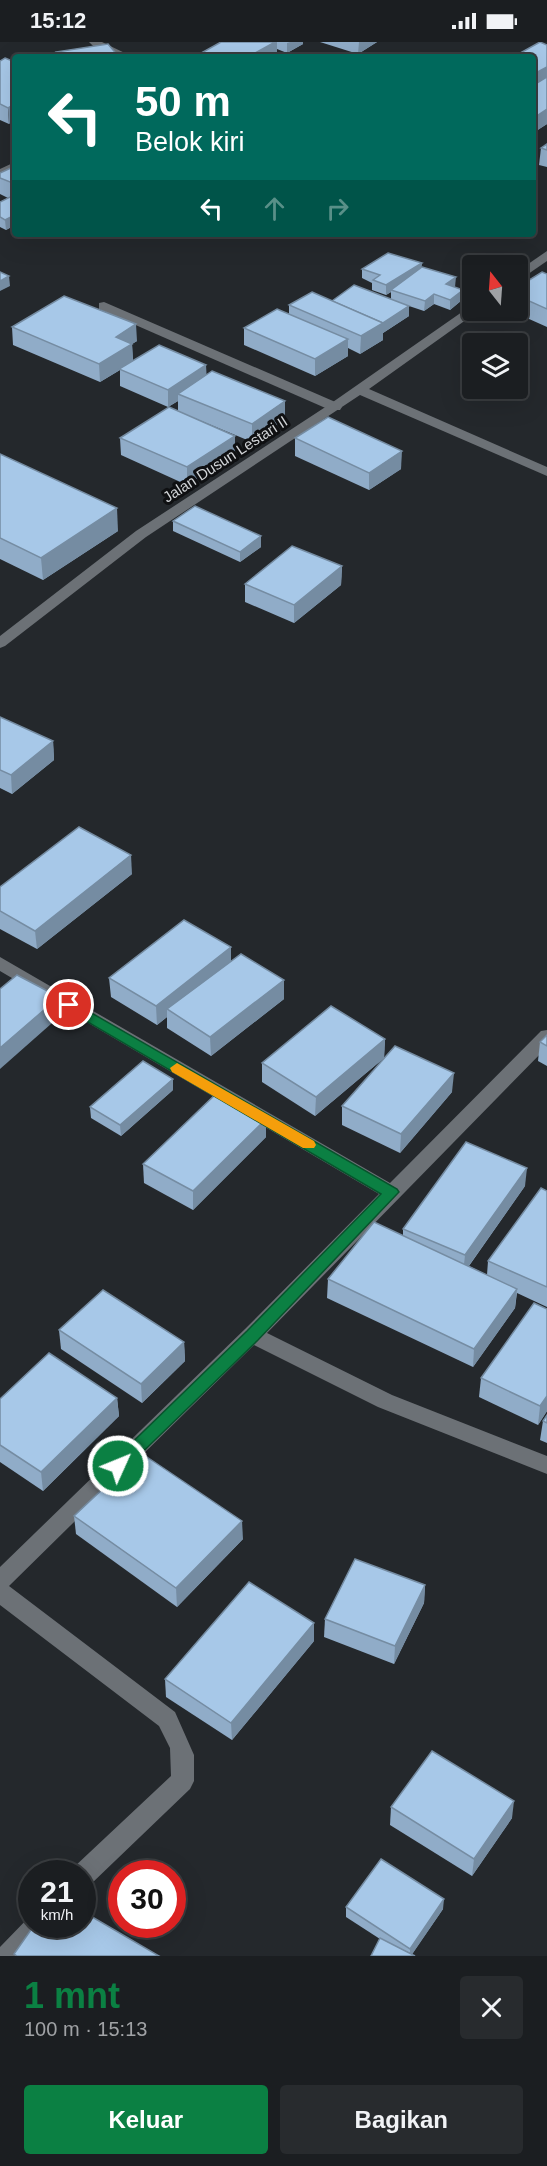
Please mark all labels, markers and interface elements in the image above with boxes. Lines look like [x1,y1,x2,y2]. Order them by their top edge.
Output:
text: 15:12 [30,8,86,33]
icon: left [36,78,114,156]
text: 50 m [135,78,231,125]
text: Belok kiri [135,127,245,157]
icon: left [195,192,228,225]
icon: ahead [258,192,291,225]
icon: right [321,192,354,225]
north arrow [462,255,528,321]
map controls [462,255,528,399]
button: layers [462,333,528,399]
street label: Jalan Dusun Lestari II [160,412,290,506]
pin [43,979,94,1030]
icon: arrive [52,988,85,1021]
position arrow [86,1434,150,1498]
speed limit sign: 30 [108,1860,186,1938]
text: 21 [40,1875,74,1908]
text: km/h [41,1906,73,1923]
text: 1 mnt [24,1975,120,2016]
button: close [460,1976,523,2039]
text: 100 m · 15:13 [24,2018,147,2040]
button: Keluar [24,2085,268,2154]
button: Bagikan [280,2085,523,2154]

